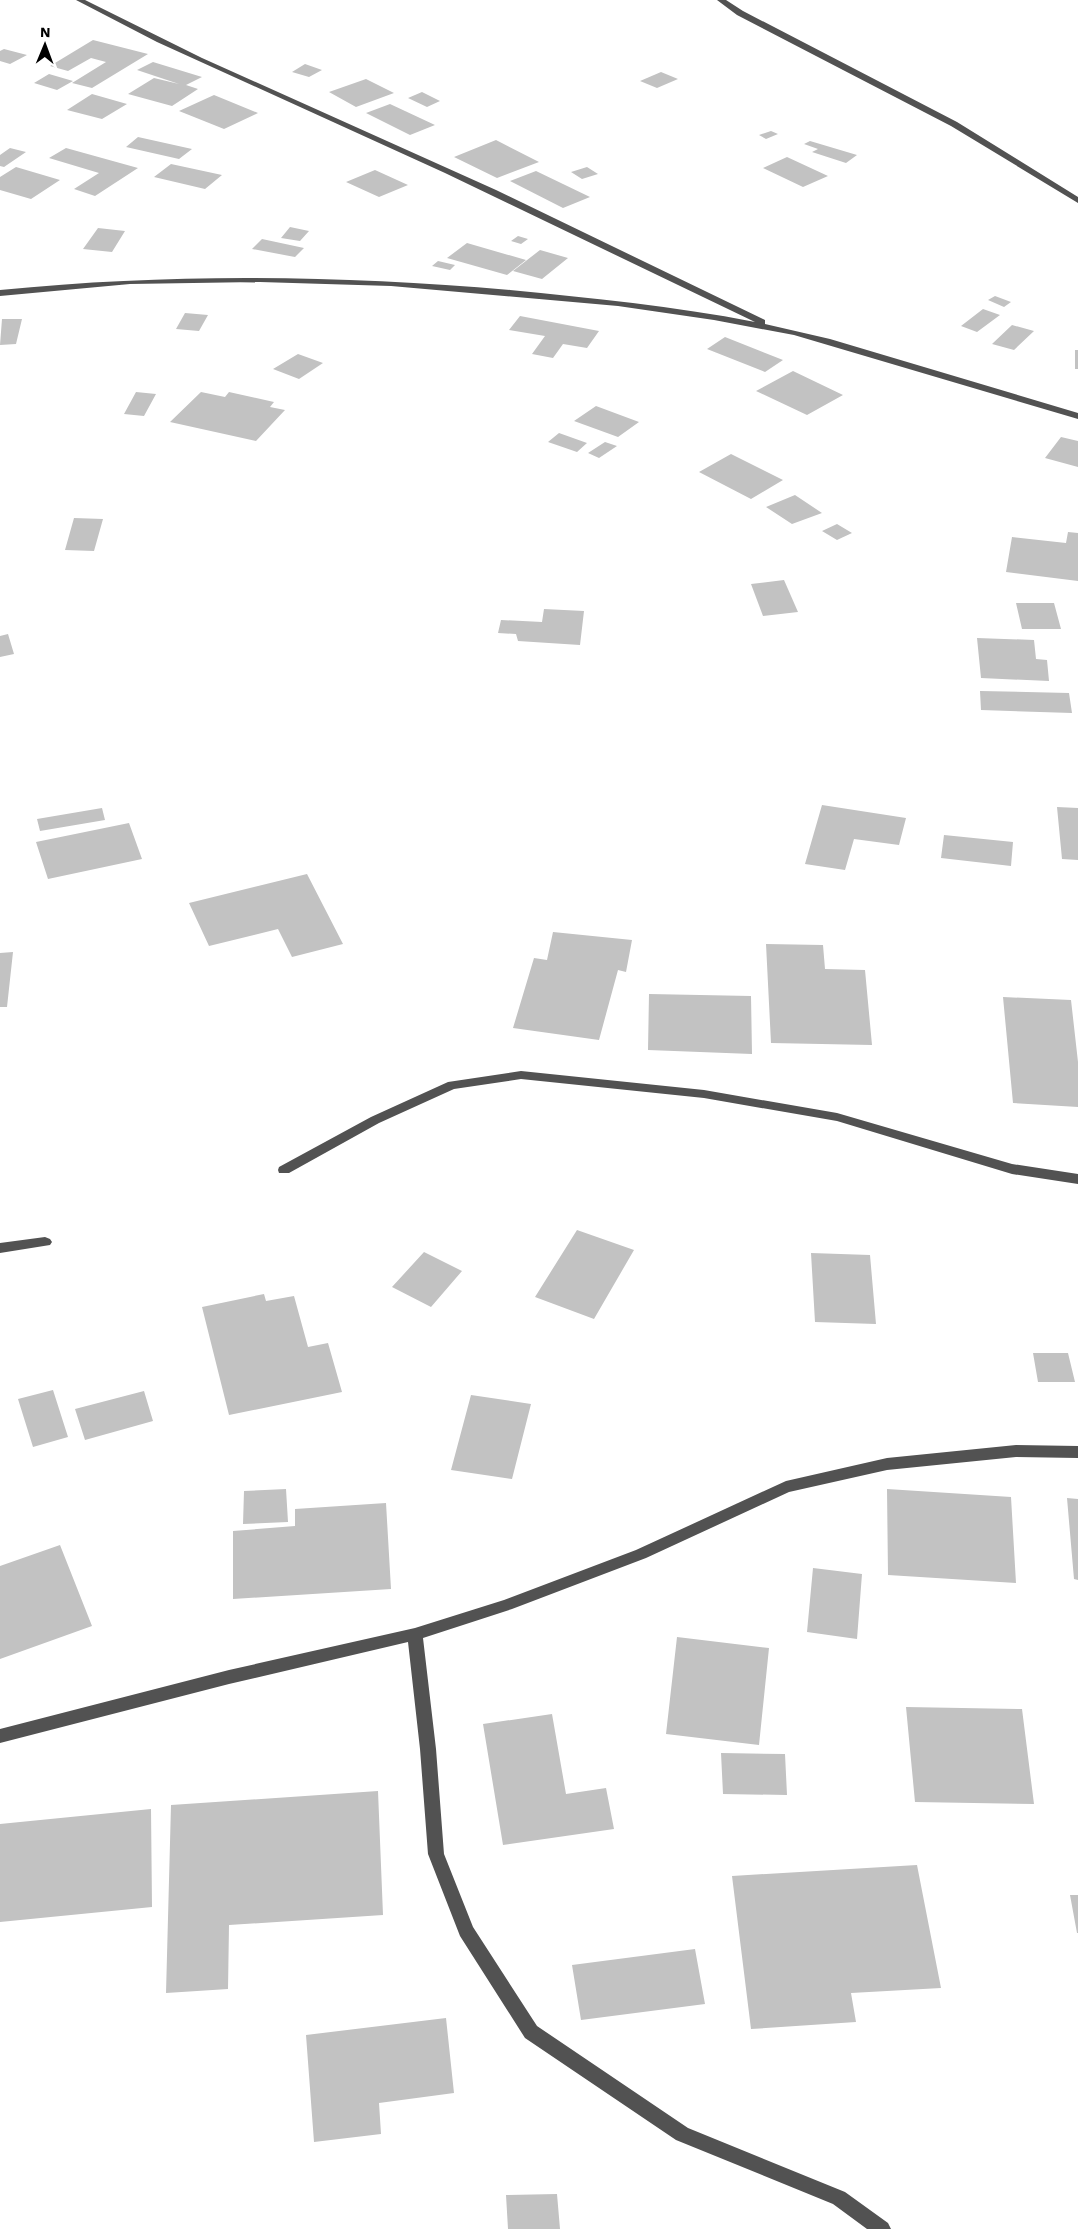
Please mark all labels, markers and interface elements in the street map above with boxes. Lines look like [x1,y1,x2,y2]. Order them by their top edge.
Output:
north arrow [20,20,70,70]
text: N [40,24,51,40]

